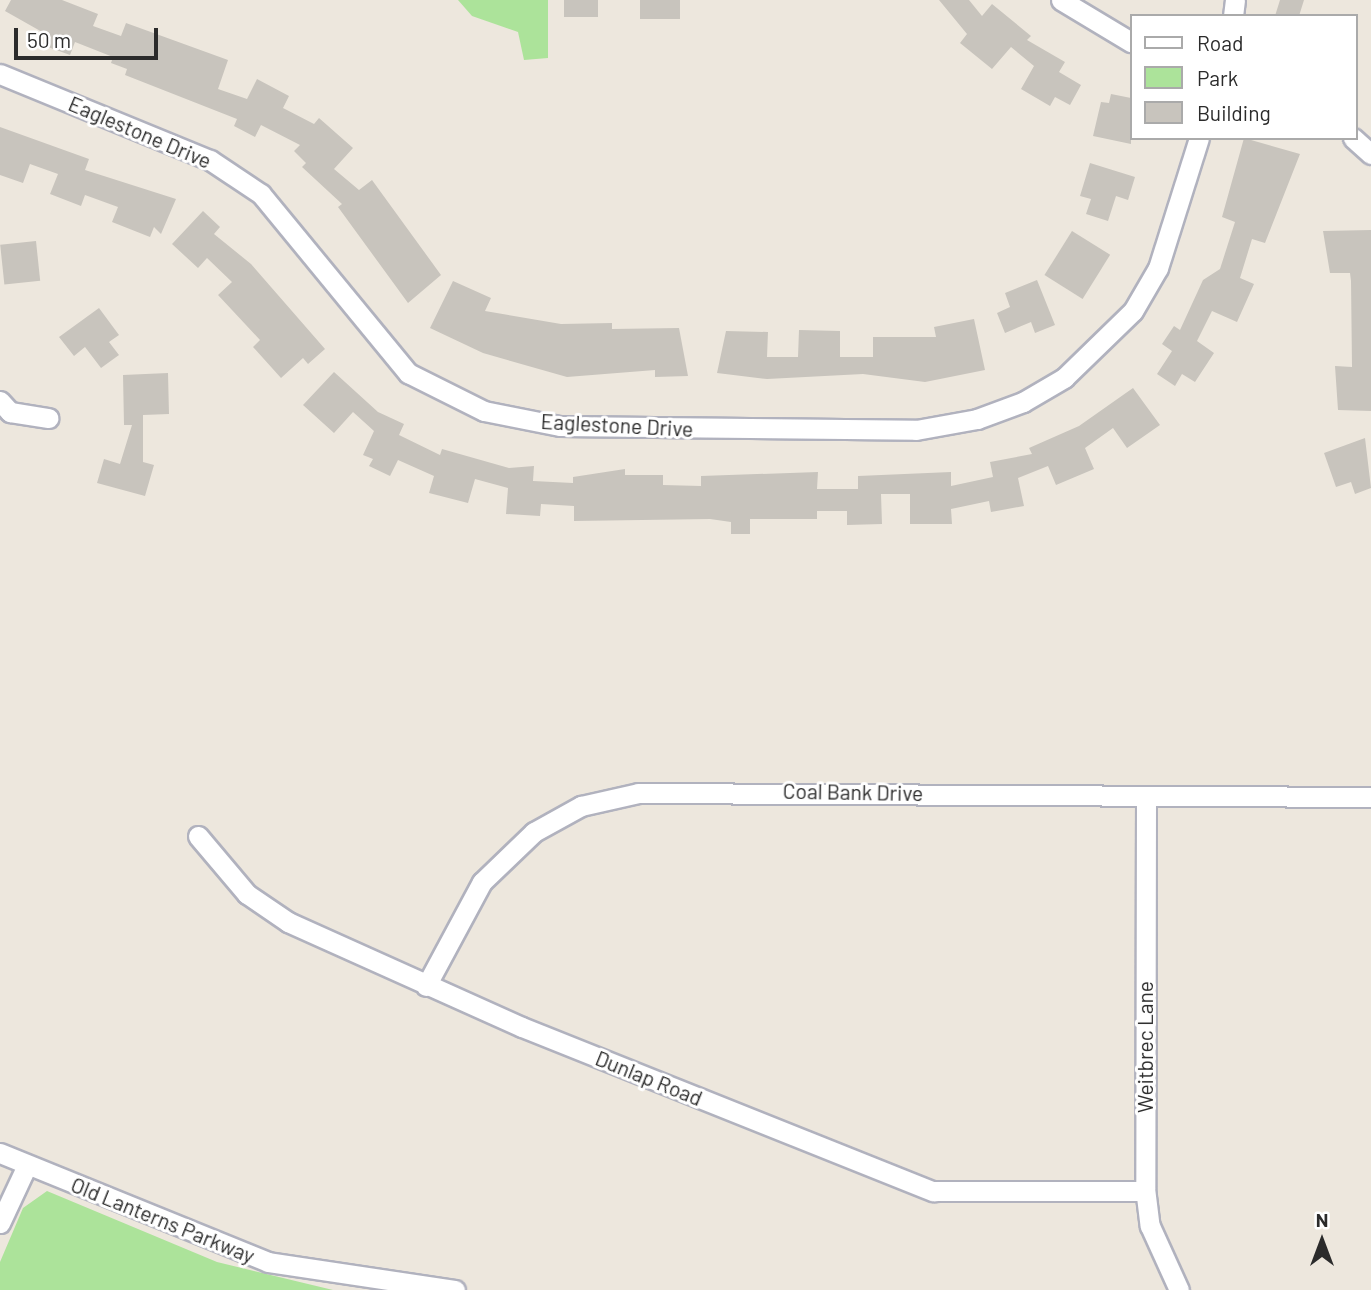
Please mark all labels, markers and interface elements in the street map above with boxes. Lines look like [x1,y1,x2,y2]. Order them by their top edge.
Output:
scale bar [18,14,161,58]
legend [1130,14,1357,140]
text: 50 m [27,27,71,52]
text: Road [1197,30,1243,55]
text: Park [1197,65,1238,90]
street label: Eaglestone Drive [65,91,215,173]
text: Building [1197,100,1271,125]
street label: Eaglestone Drive [540,408,694,442]
street label: Coal Bank Drive [783,778,923,806]
street label: Weitbrec Lane [1132,981,1158,1113]
street label: Dunlap Road [592,1045,706,1111]
street label: Old Lanterns Parkway [68,1172,258,1268]
north arrow [1287,1206,1357,1276]
text: N [1316,1208,1328,1231]

